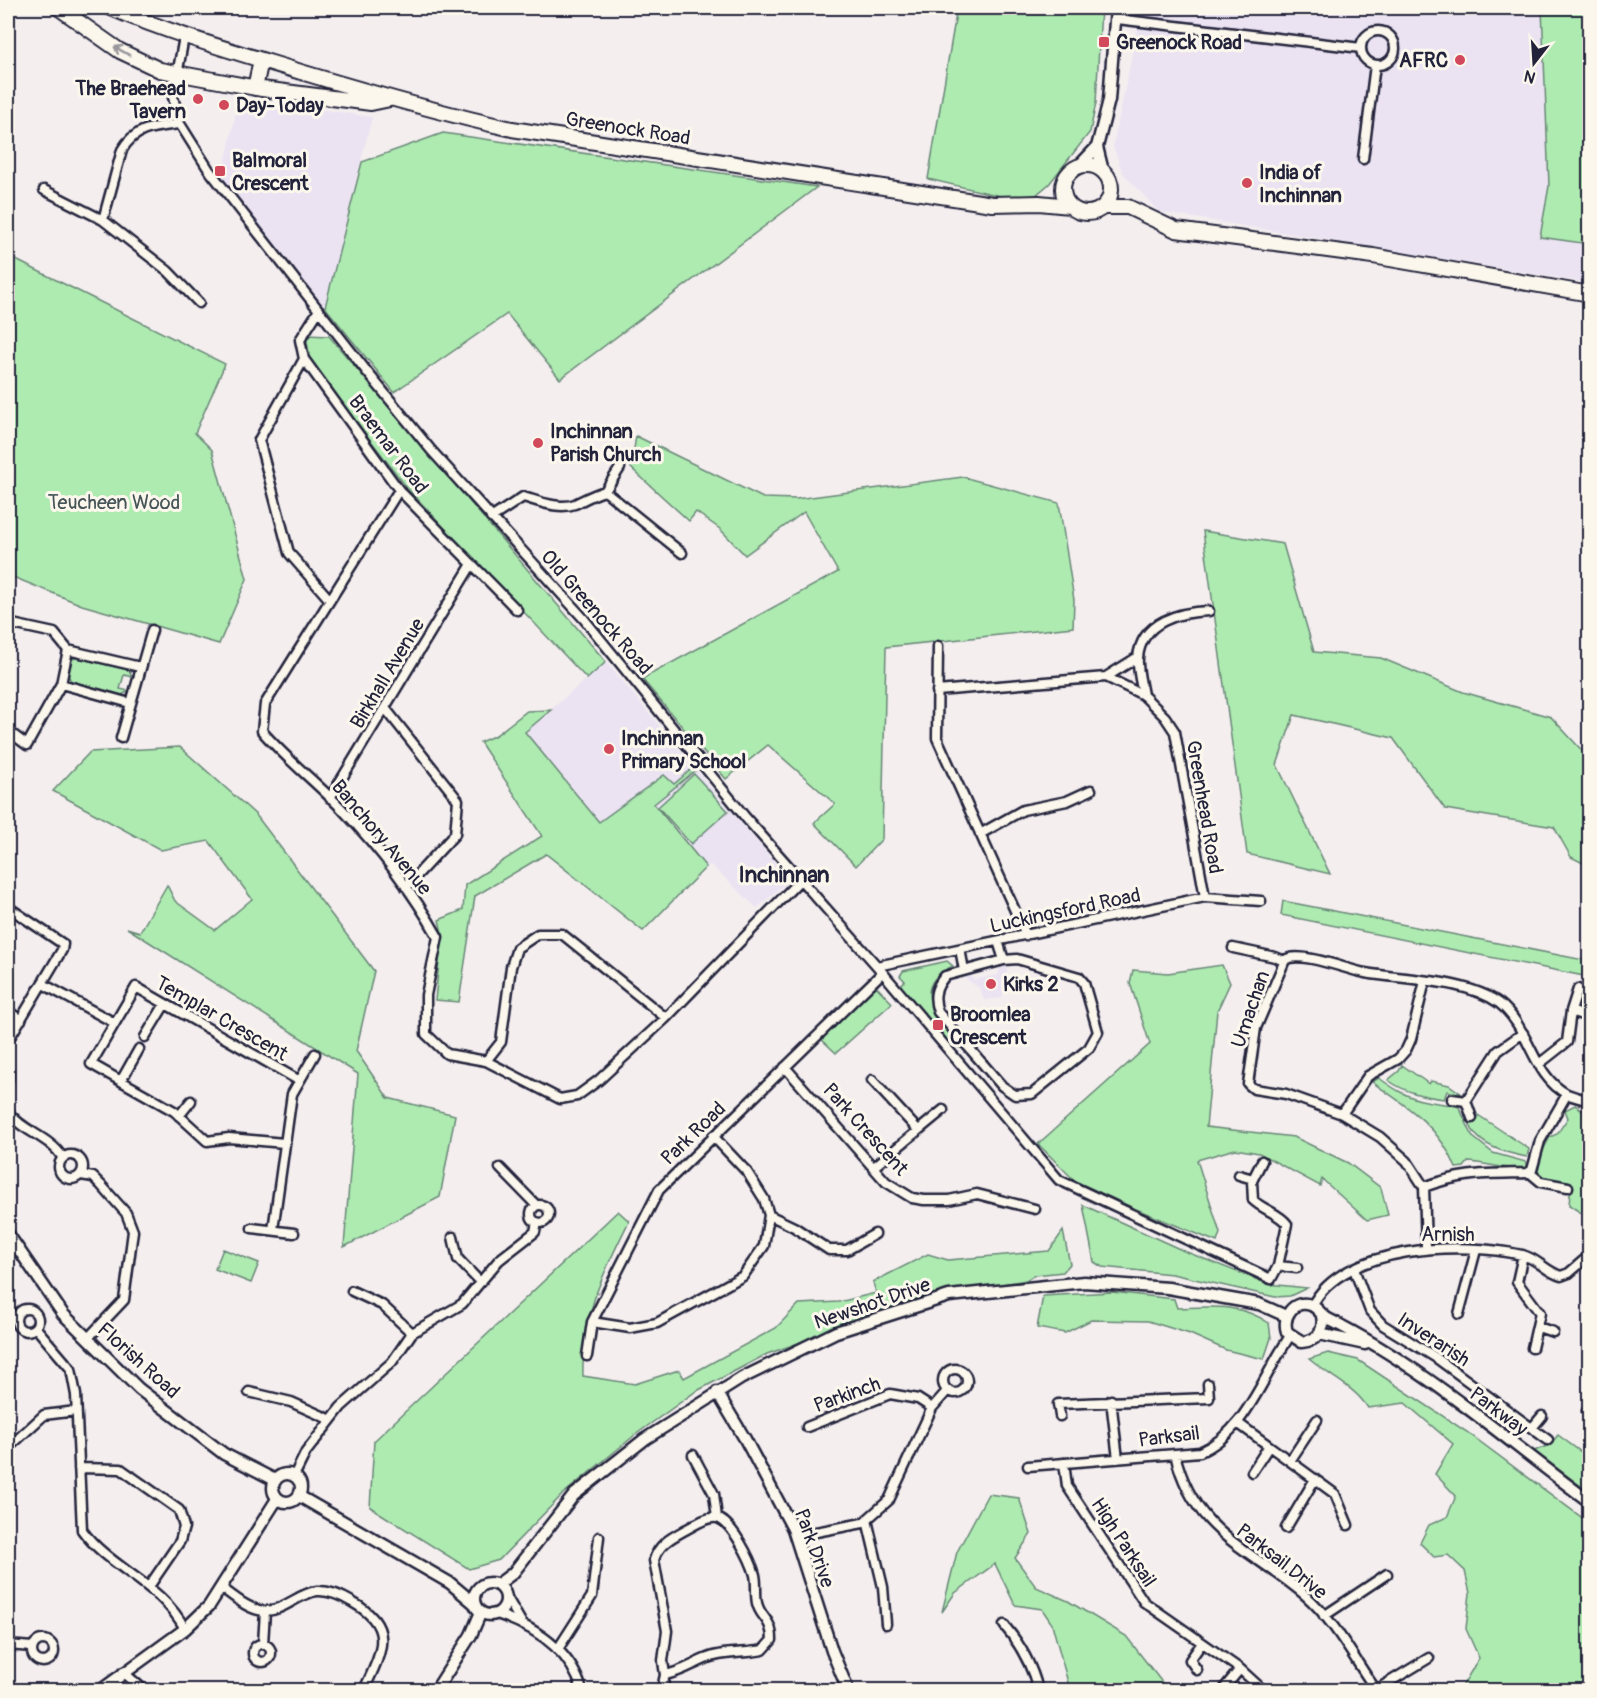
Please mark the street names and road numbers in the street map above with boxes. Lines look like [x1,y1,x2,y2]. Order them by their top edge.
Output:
street label: Greenock Road [564,106,692,151]
street label: Braemar Road [343,390,434,499]
street label: Old Greenock Road [535,545,658,680]
street label: Birkhall Avenue [345,613,430,733]
street label: Greenhead Road [1180,739,1229,876]
street label: Banchory Avenue [326,774,437,900]
street label: Luckingsford Road [987,882,1143,939]
street label: Umachan [1226,967,1275,1051]
street label: Templar Crescent [151,970,293,1067]
street label: Park Crescent [818,1078,914,1182]
street label: Park Road [656,1096,731,1170]
street label: Arnish [1421,1222,1475,1247]
street label: Newshot Drive [811,1272,934,1335]
street label: Inverarish [1393,1307,1475,1372]
street label: Florish Road [92,1317,185,1404]
street label: Parkinch [810,1371,884,1418]
street label: Parkway [1465,1381,1533,1442]
street label: Parksail [1137,1420,1201,1453]
street label: High Parksail [1085,1493,1162,1592]
street label: Park Drive [789,1505,840,1591]
street label: Parksail Drive [1231,1518,1332,1605]

